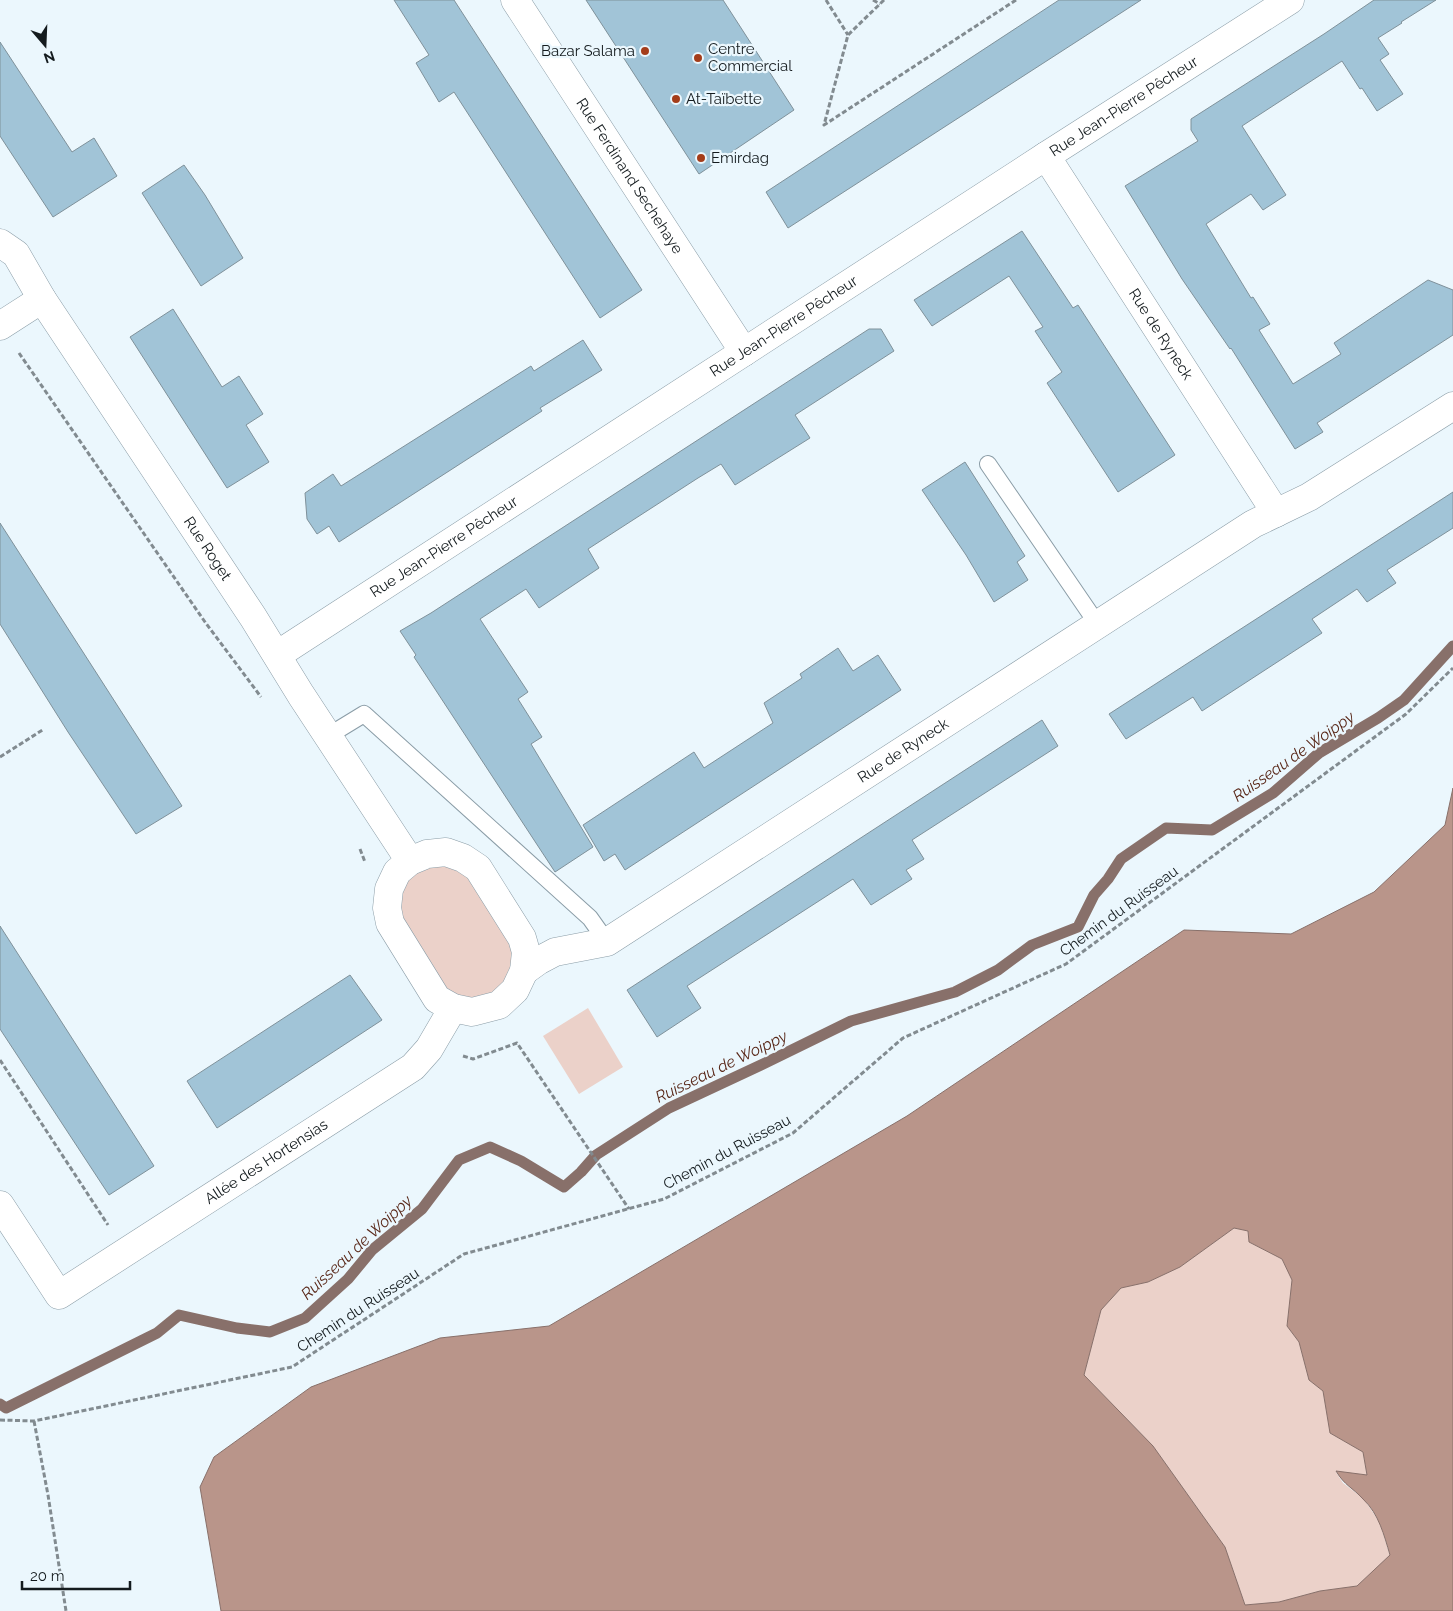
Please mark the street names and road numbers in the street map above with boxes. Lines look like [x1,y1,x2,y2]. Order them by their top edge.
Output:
street label: Rue Jean-Pierre Pêcheur [1046,52,1202,160]
street label: Rue Ferdinand Sechehaye [572,95,687,257]
street label: Rue Jean-Pierre Pêcheur [706,271,862,381]
street label: Rue de Ryneck [1125,285,1197,383]
street label: Rue Jean-Pierre Pêcheur [367,492,522,601]
street label: Rue Roget [180,513,235,584]
street label: Rue de Ryneck [854,714,952,787]
street label: Chemin du Ruisseau [1056,862,1182,960]
street label: Chemin du Ruisseau [660,1111,794,1193]
street label: Allée des Hortensias [201,1115,331,1208]
street label: Chemin du Ruisseau [294,1264,422,1356]

